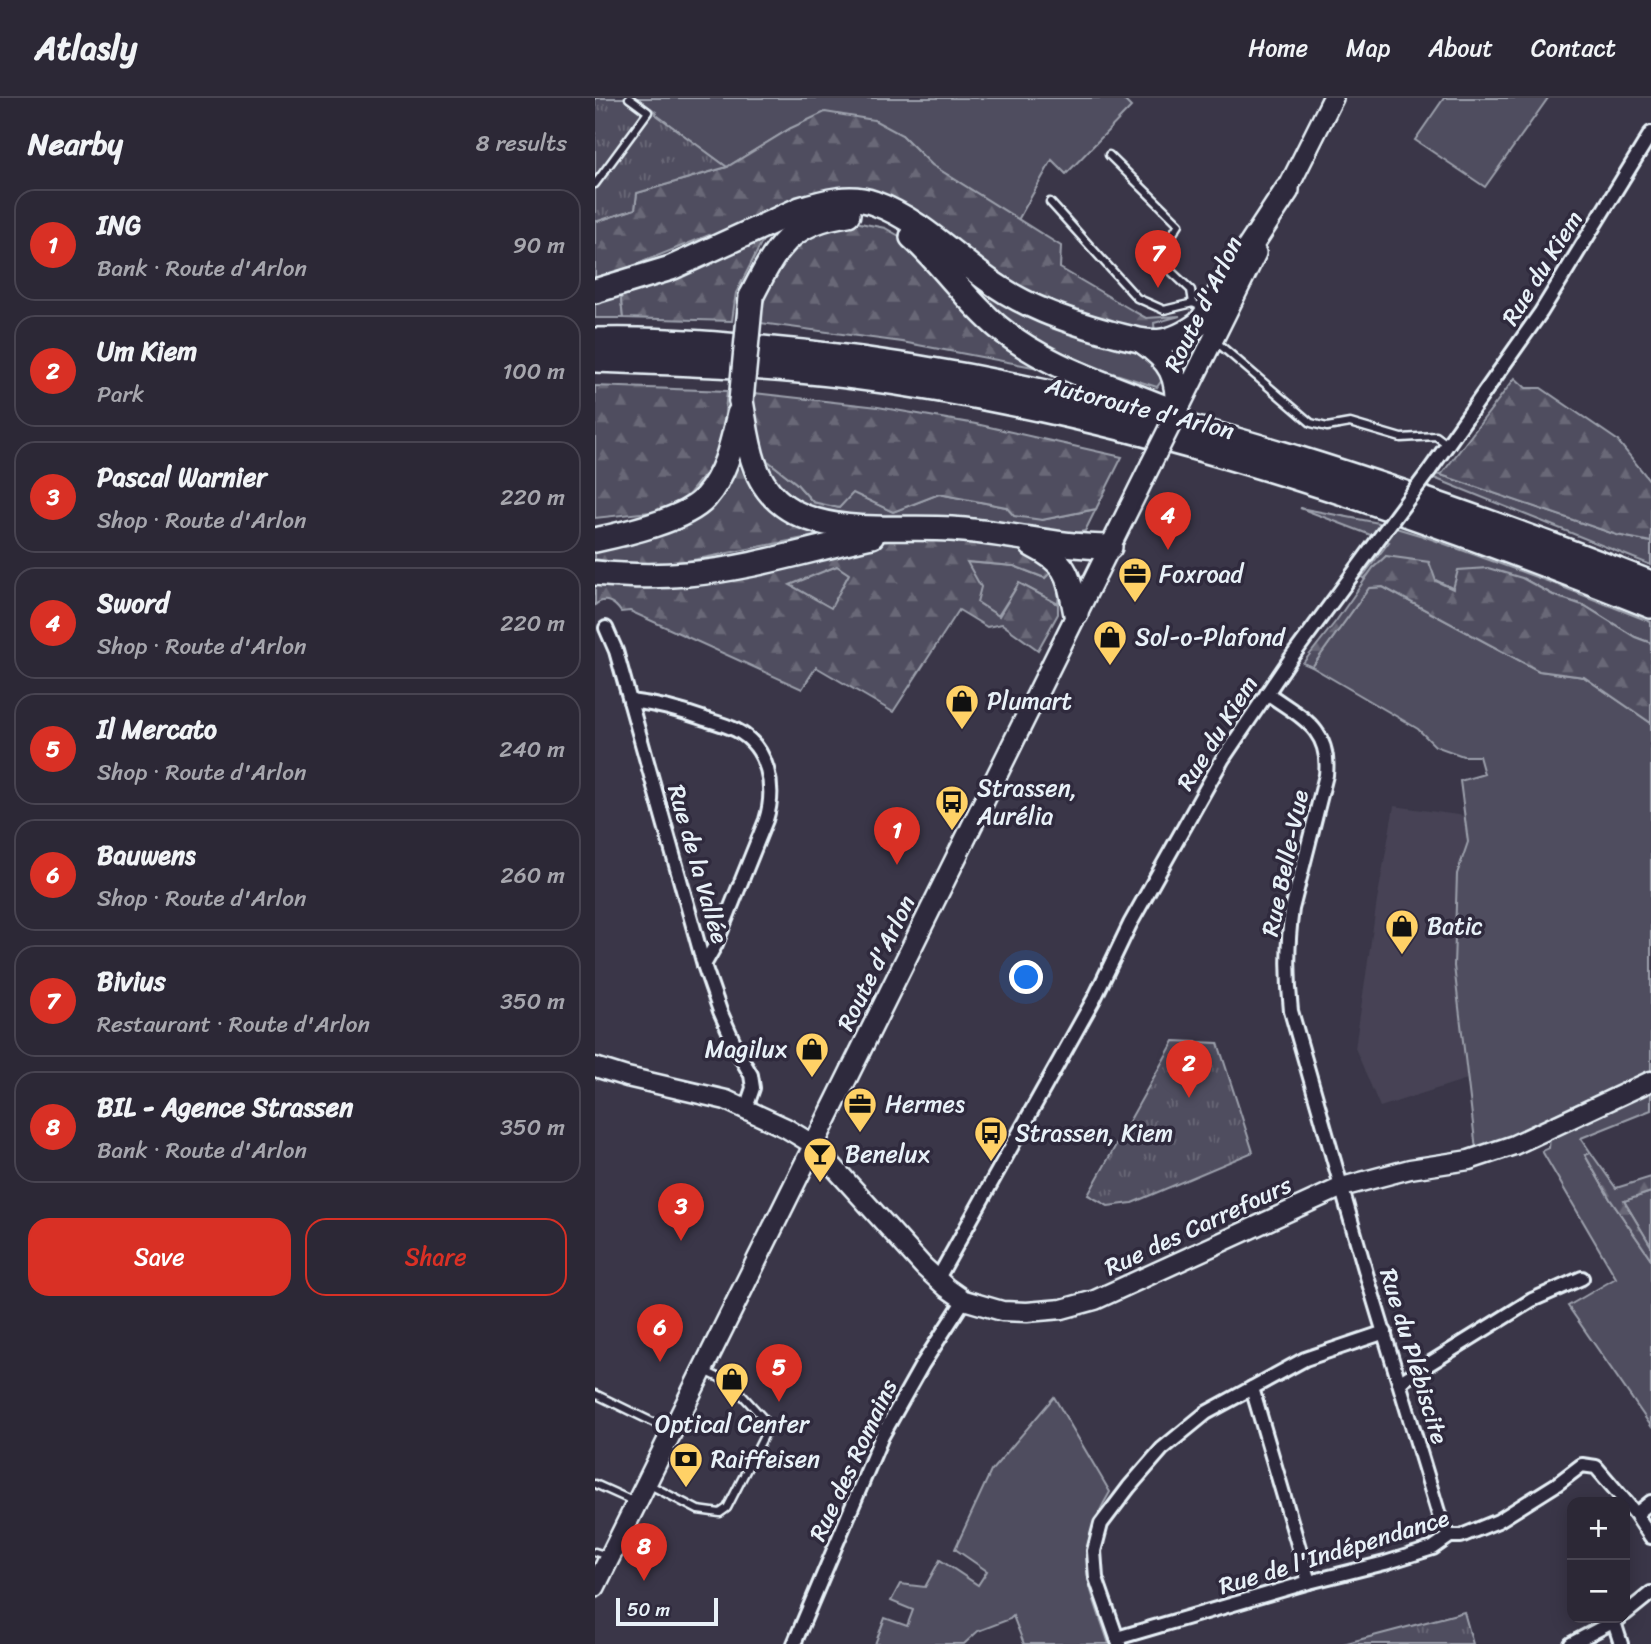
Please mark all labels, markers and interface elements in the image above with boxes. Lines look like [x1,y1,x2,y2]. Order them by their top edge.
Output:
text: Atlasly [35,19,137,77]
text: Home [1248,27,1308,69]
text: Map [1346,27,1390,69]
text: About [1428,27,1493,69]
text: Contact [1531,27,1616,69]
text: Nearby [28,117,123,171]
text: 8 results [476,123,567,164]
text: ING [97,202,142,248]
street label: Rue du Kiem [1490,202,1594,334]
text: 1 [48,225,58,266]
text: 90 m [513,225,565,266]
street label: Route d'Arlon [1152,229,1254,379]
pin: 7 [1135,230,1181,288]
text: Bank · Route d'Arlon [97,248,307,289]
text: Um Kiem [97,328,197,374]
text: 2 [46,351,60,392]
text: 100 m [502,351,565,392]
street label: Autoroute d'Arlon [1040,364,1239,452]
text: Park [97,374,144,415]
text: Pascal Warnier [97,454,267,500]
text: 3 [47,477,59,518]
text: 220 m [500,477,565,518]
pin: 4 [1145,492,1191,550]
text: Shop · Route d'Arlon [97,500,306,541]
place label: Foxroad [1159,553,1245,595]
office icon: Foxroad [1116,555,1154,604]
text: Sword [97,580,169,626]
text: 4 [46,603,60,644]
text: 220 m [500,603,565,644]
place label: Sol-o-Plafond [1135,616,1286,658]
shop icon: Sol-o-Plafond [1091,618,1129,667]
text: Shop · Route d'Arlon [97,626,306,667]
street label: Rue du Kiem [1165,667,1269,799]
place label: Plumart [987,680,1072,722]
shop icon: Plumart [943,682,981,731]
text: Il Mercato [97,706,217,752]
text: 5 [46,729,60,770]
text: 240 m [499,729,565,770]
text: Shop · Route d'Arlon [97,752,306,793]
place label: Strassen, Aurélia [976,767,1077,837]
street label: Rue de la Vallée [655,779,741,949]
bus stop icon: Strassen, Aurélia [933,783,971,832]
street label: Rue Belle-Vue [1249,785,1321,940]
pin: 1 [874,807,920,865]
text: Bauwens [97,832,196,878]
text: 6 [46,855,60,896]
text: 260 m [500,855,565,896]
text: Shop · Route d'Arlon [97,878,306,919]
street label: Route d'Arlon [825,888,927,1038]
place label: Batic [1427,905,1483,947]
shop icon: Batic [1383,907,1421,956]
text: Bivius [97,958,166,1004]
your location [1009,960,1043,994]
text: 7 [46,981,60,1022]
text: 350 m [500,981,565,1022]
text: Restaurant · Route d'Arlon [97,1004,370,1045]
place label: Magilux [705,1028,788,1070]
shop icon: Magilux [793,1030,831,1079]
pin: 2 [1166,1040,1212,1098]
place label: Hermes [885,1083,965,1125]
text: BIL - Agence Strassen [97,1084,353,1130]
office icon: Hermes [841,1085,879,1134]
text: 8 [46,1107,60,1148]
text: 350 m [500,1107,565,1148]
place label: Strassen, Kiem [1015,1112,1173,1154]
bus stop icon: Strassen, Kiem [972,1114,1010,1163]
text: Bank · Route d'Arlon [97,1130,307,1171]
place label: Benelux [845,1133,930,1175]
bar icon: Benelux [801,1135,839,1184]
street label: Rue des Carrefours [1097,1164,1300,1288]
pin: 3 [658,1183,704,1241]
button: Save [28,1218,291,1296]
button: Share [305,1218,567,1296]
street label: Rue du Plébiscite [1367,1263,1461,1449]
pin: 6 [637,1304,683,1362]
pin: 5 [756,1344,802,1402]
shop icon: Optical Center [713,1360,751,1409]
street label: Rue des Romains [797,1372,909,1548]
place label: Optical Center [655,1403,811,1445]
place label: Raiffeisen [711,1438,820,1480]
bank icon: Raiffeisen [667,1440,705,1489]
street label: Rue de l'Indépendance [1214,1497,1455,1607]
map controls [1567,1497,1630,1623]
button: + [1567,1497,1630,1560]
pin: 8 [621,1523,667,1581]
button: − [1567,1560,1630,1623]
text: 50 m [627,1593,670,1626]
scale bar [616,1595,717,1627]

